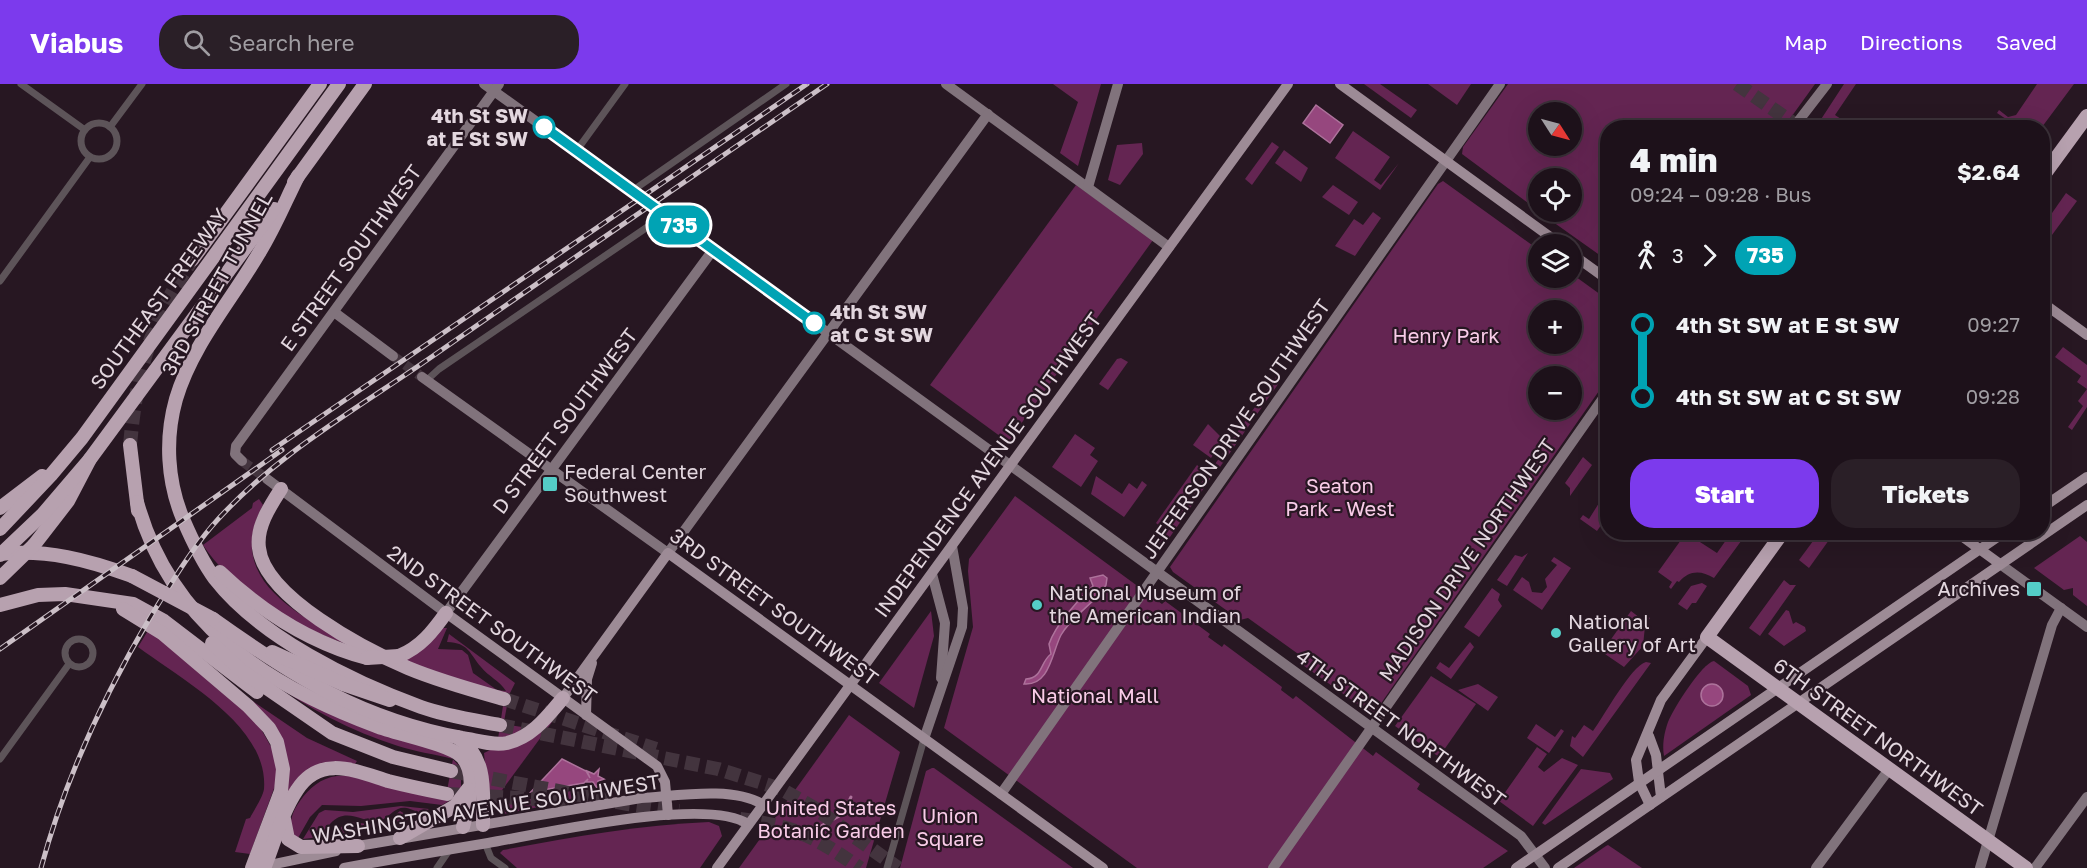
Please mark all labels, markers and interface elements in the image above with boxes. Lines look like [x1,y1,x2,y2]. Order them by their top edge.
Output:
search box [159,15,579,69]
text: Viabus [30,26,123,59]
icon: search [180,26,213,59]
text: Search here [228,29,354,56]
text: Map [1784,29,1827,55]
text: Directions [1860,29,1963,55]
text: Saved [1996,29,2057,55]
north arrow [1528,102,1582,156]
map controls [1528,102,1582,420]
place label: 4th St SW at E St SW [427,103,528,150]
marker: 4th St SW at E St SW [533,116,555,138]
text: 4 min [1630,140,1717,179]
text: $2.64 [1957,158,2020,185]
street label: E STREET SOUTHWEST [275,160,426,355]
button: locate [1528,168,1582,222]
text: 09:24 – 09:28 · Bus [1630,182,1811,206]
street label: 3RD STREET TUNNEL [156,188,277,379]
street label: SOUTHEAST FREEWAY [85,203,232,393]
line badge: 735 [644,206,714,244]
text: 735 [660,212,698,238]
button: layers [1528,234,1582,288]
icon: walk [1630,239,1663,272]
icon: forward [1693,239,1726,272]
text: 735 [1747,242,1784,268]
text: 3 [1672,243,1684,267]
street label: JEFFERSON DRIVE SOUTHWEST [1136,294,1334,563]
place label: 4th St SW at C St SW [830,299,933,346]
button: + [1528,300,1582,354]
street label: INDEPENDENCE AVENUE SOUTHWEST [869,307,1106,621]
text: 4th St SW at E St SW [1676,311,1900,338]
marker: 4th St SW at C St SW [803,312,825,334]
text: 09:27 [1967,312,2020,336]
street label: D STREET SOUTHWEST [487,323,642,518]
park label: Henry Park [1393,323,1500,347]
button: − [1528,366,1582,420]
text: 4th St SW at C St SW [1676,383,1902,410]
text: 09:28 [1966,384,2020,408]
street label: MADISON DRIVE NORTHWEST [1373,434,1559,685]
place label: Federal Center Southwest [564,459,706,506]
button: Start [1630,459,1819,528]
button: Tickets [1831,459,2020,528]
park label: Seaton Park - West [1285,473,1395,520]
marker: Federal Center Southwest [541,475,559,493]
street label: 3RD STREET SOUTHWEST [666,523,883,690]
street label: 2ND STREET SOUTHWEST [383,539,602,707]
place label: Archives [1937,576,2020,600]
place label: National Museum of the American Indian [1049,580,1241,627]
marker: Archives [2025,580,2043,598]
marker: National Museum of the American Indian [1030,598,1044,612]
place label: National Gallery of Art [1568,609,1696,656]
marker: National Gallery of Art [1549,626,1563,640]
street label: 4TH STREET NORTHWEST [1292,643,1511,811]
street label: 6TH STREET NORTHWEST [1769,652,1988,820]
park label: National Mall [1031,683,1159,707]
street label: WASHINGTON AVENUE SOUTHWEST [310,769,661,847]
park label: United States Botanic Garden [757,795,905,842]
park label: Union Square [916,803,984,850]

